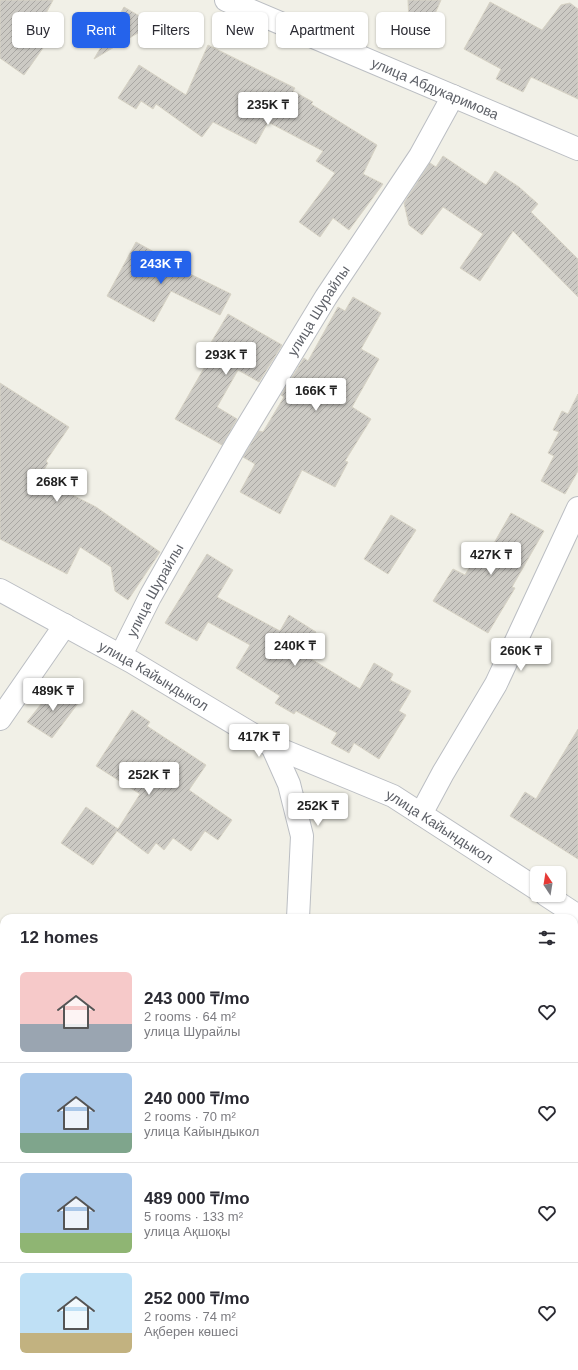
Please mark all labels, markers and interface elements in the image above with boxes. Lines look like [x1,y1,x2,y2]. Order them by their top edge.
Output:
chip: Buy [12,12,64,48]
chip: Rent [72,12,130,48]
chip: Filters [138,12,204,48]
chip: New [212,12,268,48]
chip: Apartment [276,12,368,48]
chip: House [376,12,445,48]
street label: улица Абдукаримова [369,54,501,123]
pin: 235K ₸ [235,92,301,126]
text: 235K ₸ [247,97,289,112]
pin: 243K ₸ [128,251,194,285]
text: 243K ₸ [140,256,182,271]
street label: улица Шурайлы [284,262,353,359]
pin: 293K ₸ [193,342,259,376]
text: 293K ₸ [205,347,247,362]
pin: 166K ₸ [283,378,349,412]
text: 166K ₸ [295,383,337,398]
pin: 268K ₸ [24,469,90,503]
text: 268K ₸ [36,474,78,489]
street label: улица Шурайлы [123,541,187,640]
pin: 427K ₸ [458,542,524,576]
text: 427K ₸ [470,547,512,562]
pin: 240K ₸ [262,633,328,667]
street label: улица Кайындыкол [96,638,211,714]
text: 240K ₸ [274,638,316,653]
pin: 260K ₸ [488,638,554,672]
text: 260K ₸ [500,643,542,658]
pin: 489K ₸ [20,678,86,712]
text: 489K ₸ [32,683,74,698]
pin: 417K ₸ [226,724,292,758]
text: 417K ₸ [238,729,280,744]
pin: 252K ₸ [116,762,182,796]
text: 252K ₸ [128,767,170,782]
street label: улица Кайындыкол [384,786,496,866]
pin: 252K ₸ [285,793,351,827]
text: 252K ₸ [297,798,339,813]
north arrow [530,866,566,902]
map controls [530,866,566,902]
icon: filters [536,927,558,949]
text: 12 homes [20,928,98,947]
icon: home [52,988,100,1036]
text: 243 000 ₸/mo [144,989,250,1008]
icon: heart [536,1001,558,1023]
text: 2 rooms · 64 m² [144,1009,236,1024]
text: улица Шурайлы [144,1024,240,1039]
icon: home [52,1089,100,1137]
text: 240 000 ₸/mo [144,1089,250,1108]
icon: heart [536,1102,558,1124]
text: 2 rooms · 70 m² [144,1109,236,1124]
text: улица Кайындыкол [144,1124,259,1139]
icon: home [52,1189,100,1237]
text: 489 000 ₸/mo [144,1189,250,1208]
icon: heart [536,1202,558,1224]
text: 5 rooms · 133 m² [144,1209,243,1224]
text: улица Ақшоқы [144,1224,230,1239]
icon: home [52,1289,100,1337]
text: 252 000 ₸/mo [144,1289,250,1308]
icon: heart [536,1302,558,1324]
text: 2 rooms · 74 m² [144,1309,236,1324]
text: Ақберен көшесі [144,1324,238,1339]

